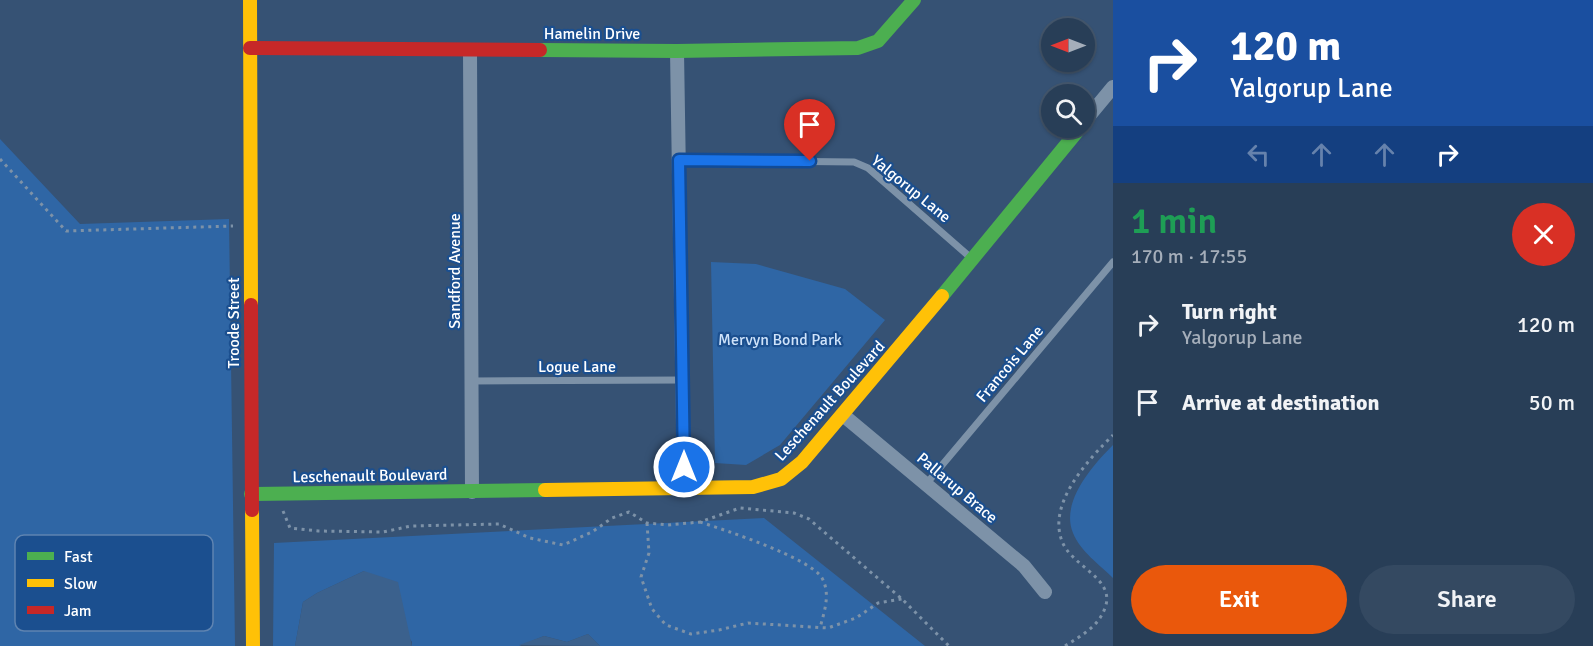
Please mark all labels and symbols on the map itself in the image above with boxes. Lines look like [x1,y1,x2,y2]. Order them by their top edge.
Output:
north arrow [1041,18,1095,72]
street label: Hamelin Drive [544,24,640,44]
pin [784,99,835,161]
street label: Yalgorup Lane [867,151,955,227]
street label: Sandford Avenue [445,213,465,329]
street label: Troode Street [224,277,244,369]
street label: Francois Lane [972,321,1048,407]
park label: Mervyn Bond Park [718,330,842,350]
street label: Leschenault Boulevard [771,337,889,465]
street label: Logue Lane [538,357,616,377]
position arrow [652,435,716,499]
street label: Pallarup Brace [912,448,1002,528]
street label: Leschenault Boulevard [292,465,448,487]
legend [15,535,213,631]
text: Fast [64,547,93,567]
text: Slow [64,574,98,594]
text: Jam [64,601,92,621]

